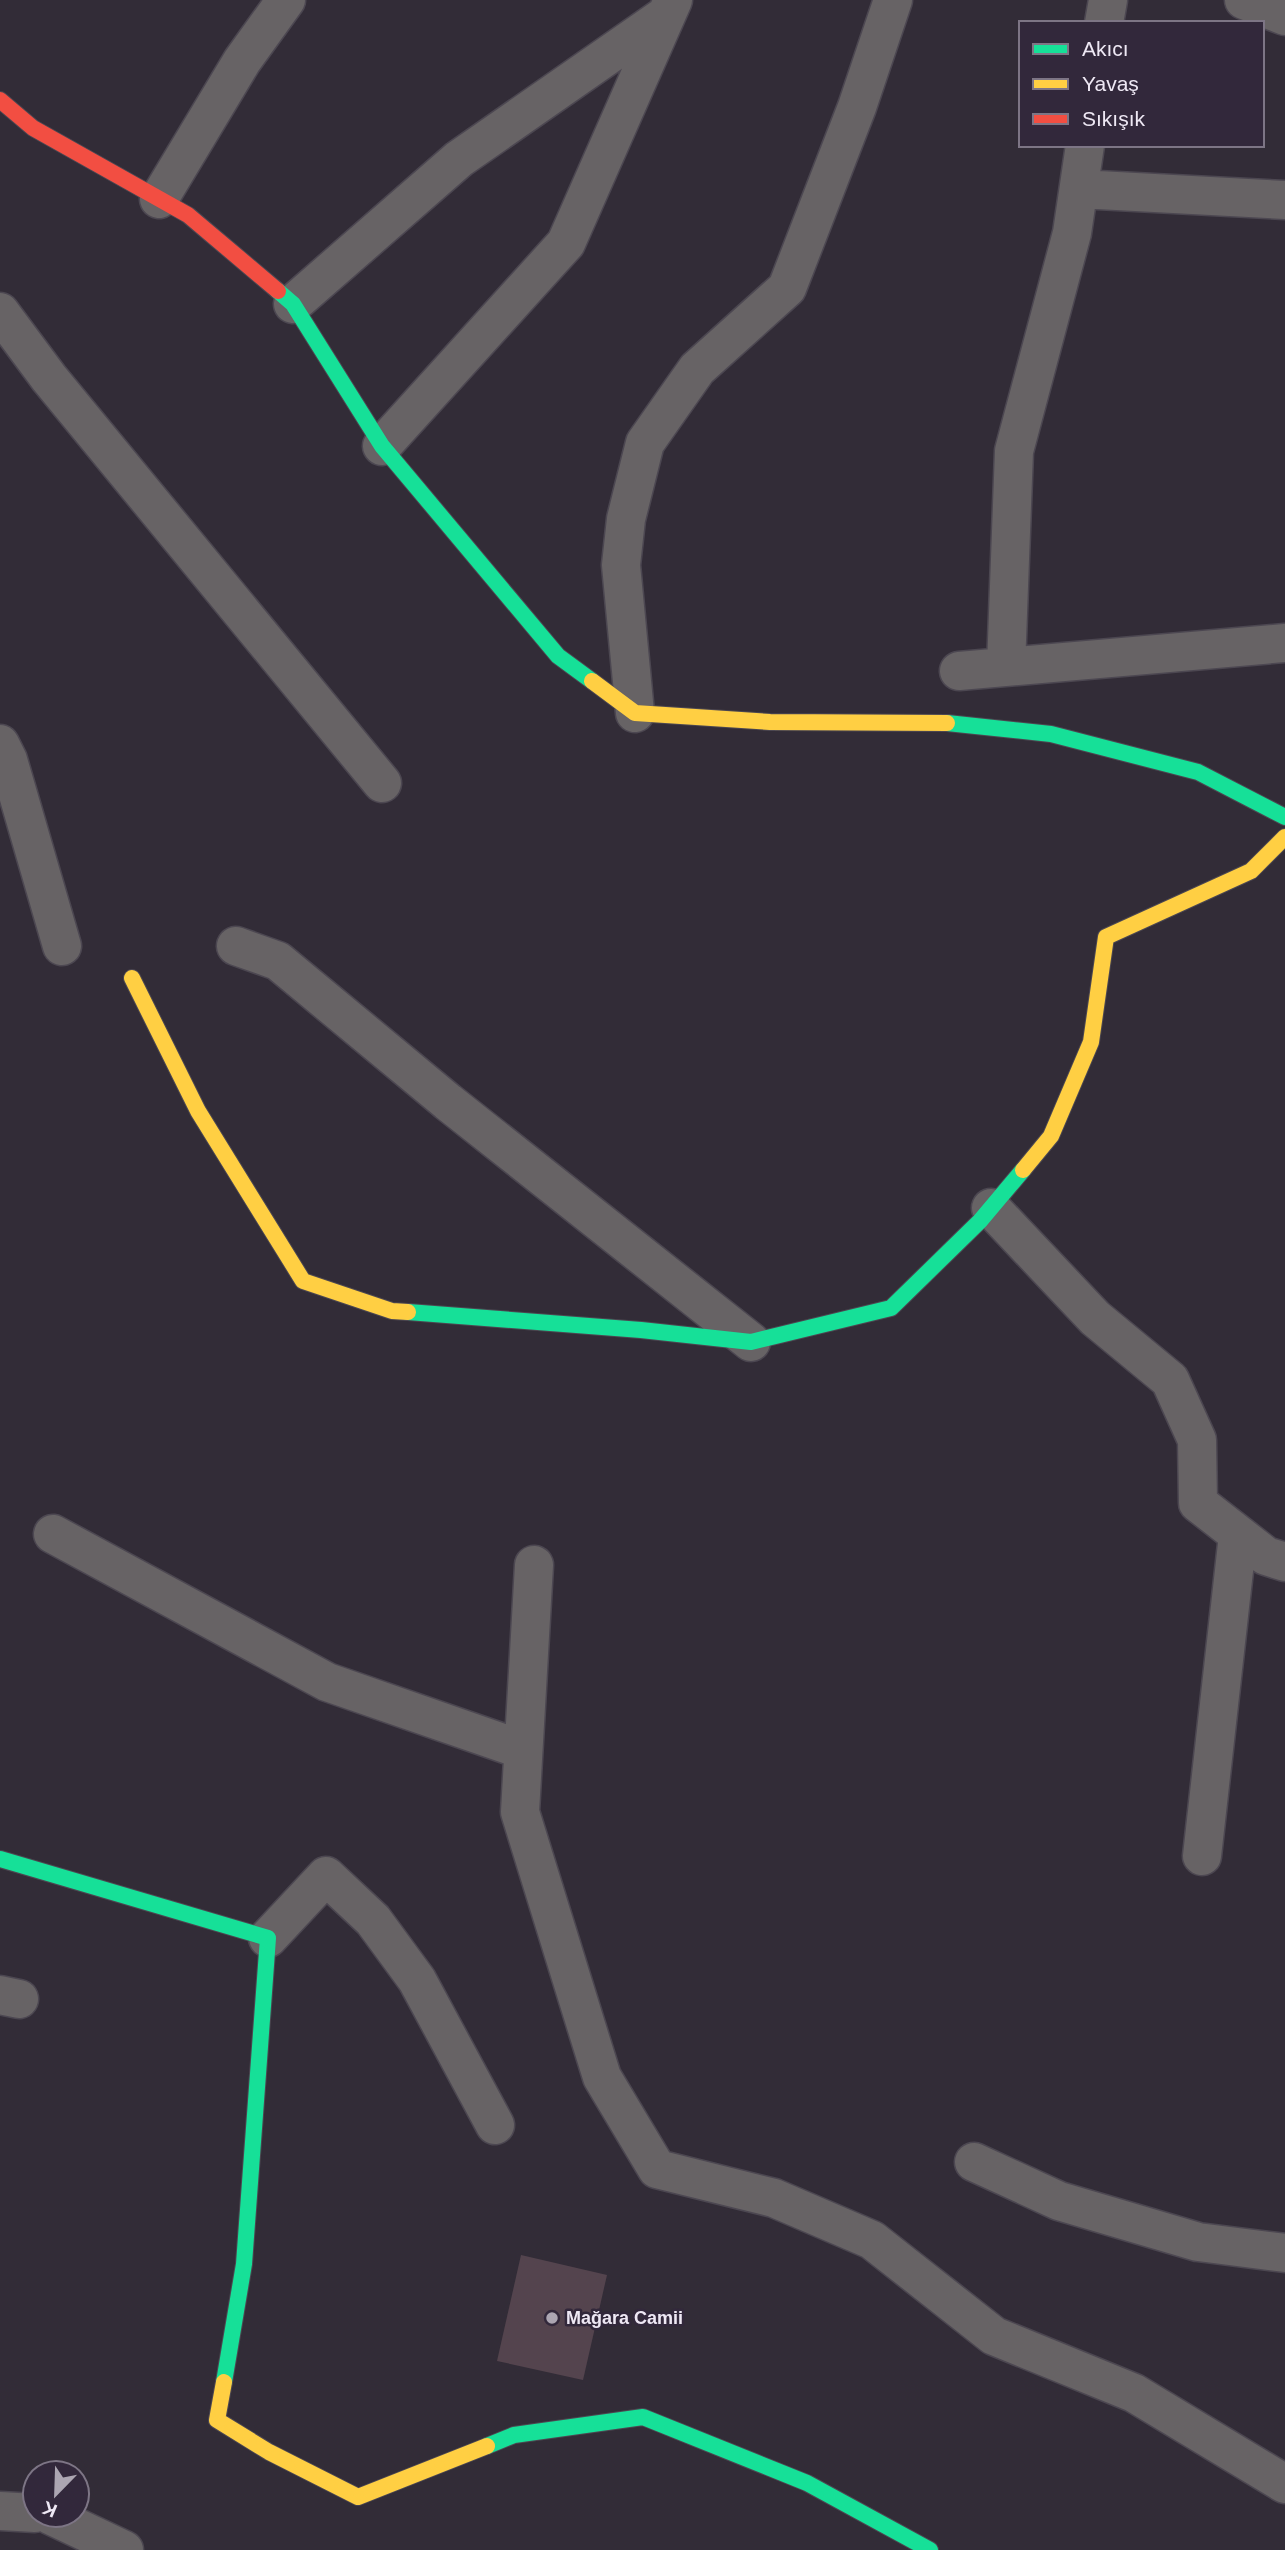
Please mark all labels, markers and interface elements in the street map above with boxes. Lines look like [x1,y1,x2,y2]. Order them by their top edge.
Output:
legend [1019,21,1264,147]
text: Akıcı [1082,37,1129,60]
text: Yavaş [1082,72,1139,95]
text: Sıkışık [1082,107,1146,130]
place label: Mağara Camii [566,2308,683,2328]
marker: Mağara Camii [544,2310,560,2326]
north arrow [21,2459,91,2529]
text: K [39,2497,60,2522]

